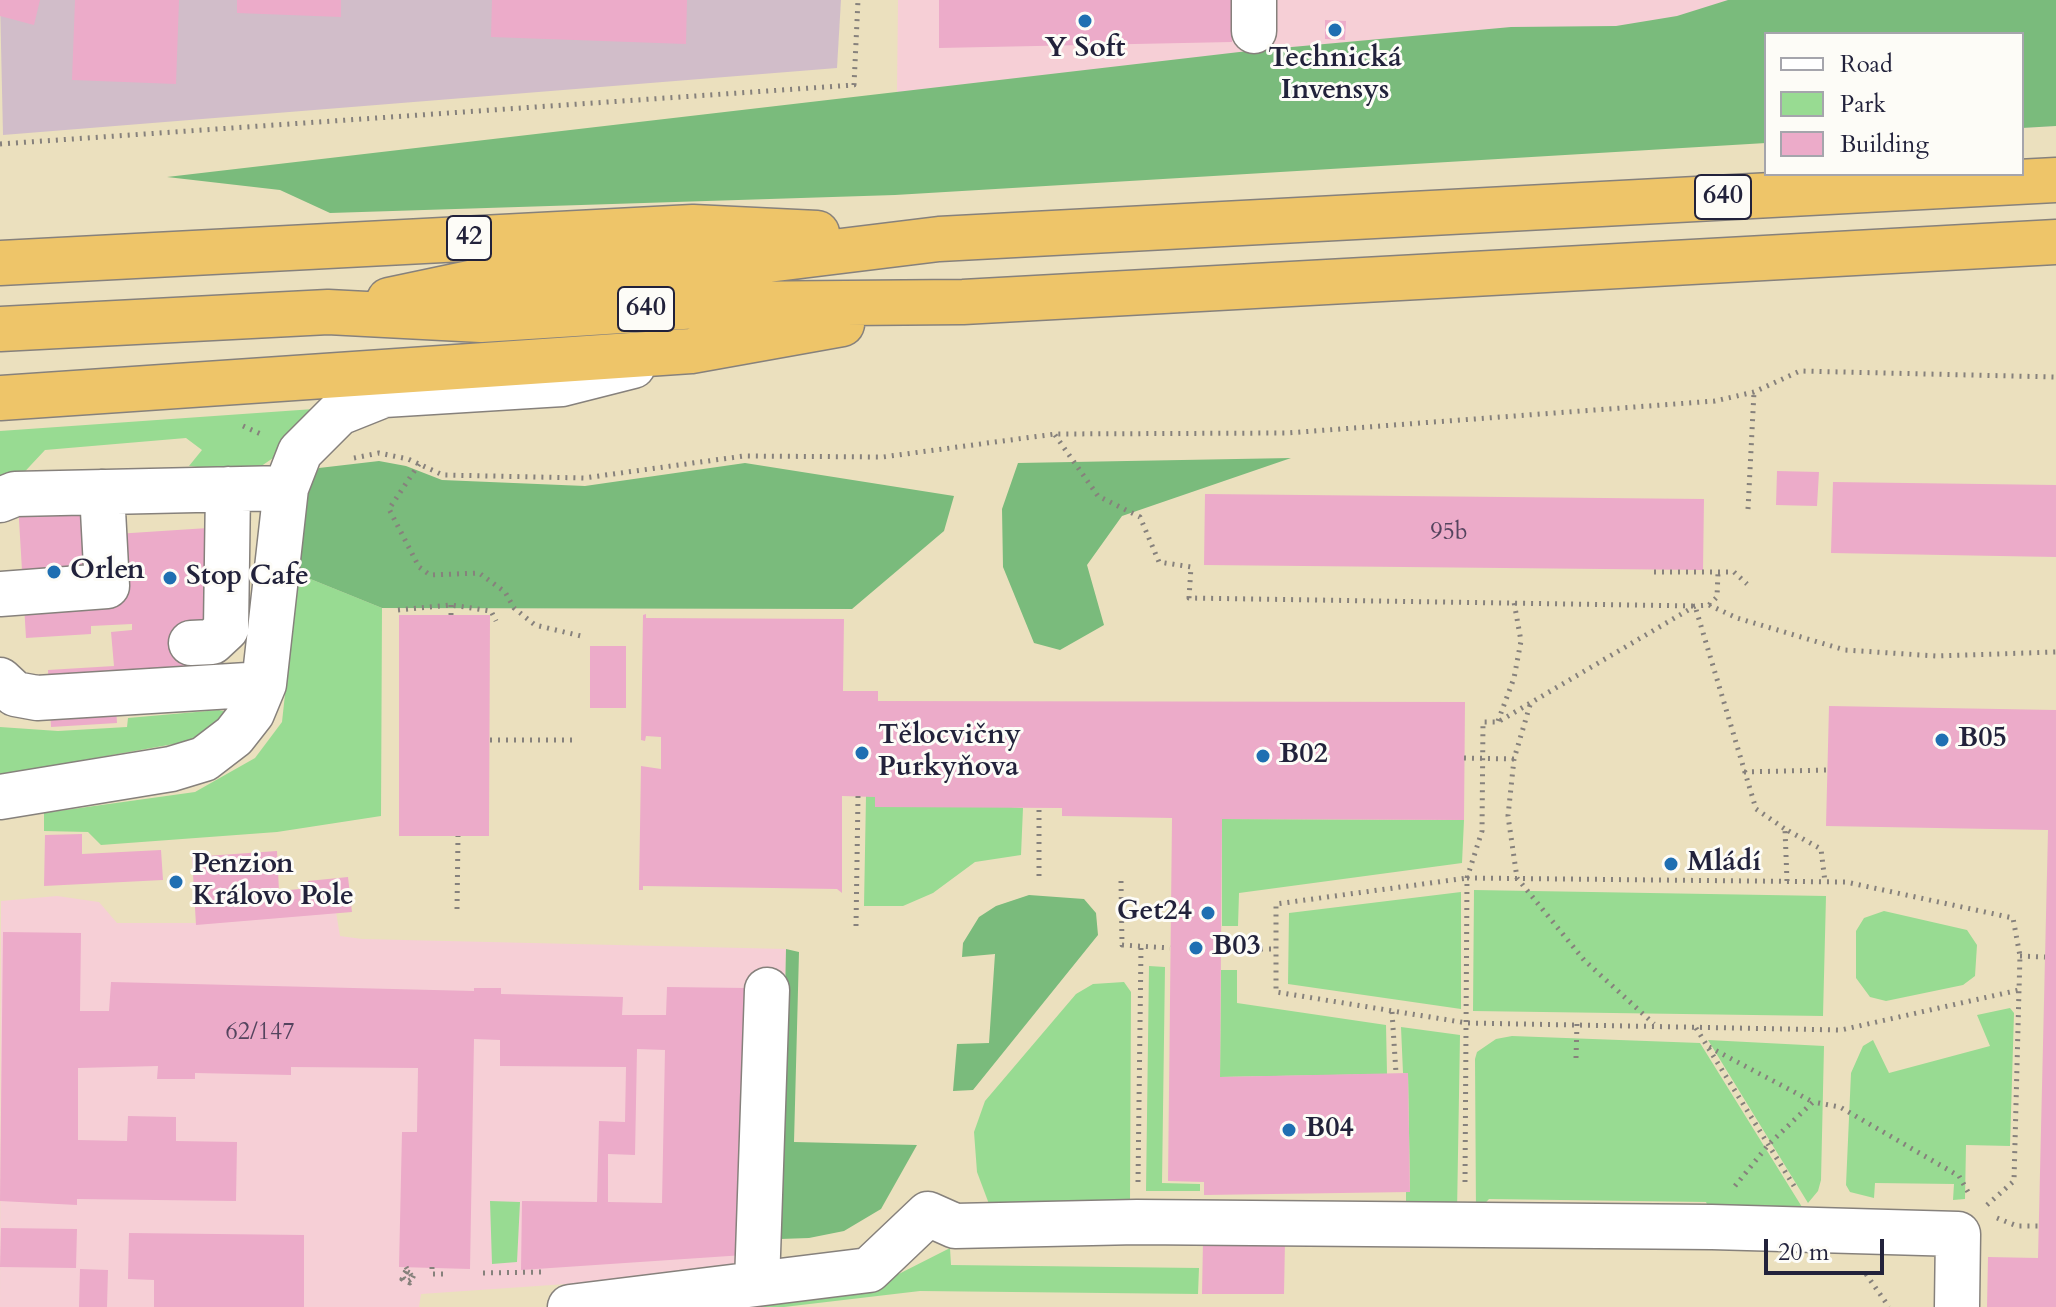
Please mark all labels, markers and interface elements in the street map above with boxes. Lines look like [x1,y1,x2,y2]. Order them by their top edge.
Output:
marker: Y Soft [1076,12,1094,30]
marker: Technická Invensys [1326,21,1344,39]
legend [1764,32,2024,176]
place label: Y Soft [1045,33,1125,67]
place label: Technická Invensys [1268,43,1402,109]
text: Road [1840,48,1893,81]
text: Park [1840,88,1886,121]
text: Building [1840,128,1929,161]
road number: 640 [1695,175,1751,219]
road number: 42 [447,216,491,260]
road number: 640 [618,287,674,331]
house number: 95b [1430,519,1468,547]
place label: Orlen [70,555,145,589]
place label: Stop Cafe [186,561,309,595]
marker: Orlen [45,563,63,581]
marker: Stop Cafe [161,569,179,587]
place label: Tělocvičny Purkyňova [878,720,1021,786]
place label: B05 [1958,723,2007,757]
marker: B05 [1933,731,1951,749]
place label: B02 [1279,739,1328,773]
marker: Tělocvičny Purkyňova [853,744,871,762]
marker: B02 [1254,747,1272,765]
place label: Mládí [1687,847,1761,881]
place label: Penzion Královo Pole [192,849,354,915]
marker: Mládí [1662,855,1680,873]
marker: Penzion Královo Pole [167,873,185,891]
place label: Get24 [1117,896,1192,930]
marker: Get24 [1199,904,1217,922]
place label: B03 [1212,931,1261,965]
marker: B03 [1187,939,1205,957]
house number: 62/147 [225,1019,295,1047]
place label: B04 [1305,1113,1354,1147]
marker: B04 [1280,1121,1298,1139]
scale bar [1768,1223,1888,1273]
text: 20 m [1778,1236,1829,1269]

